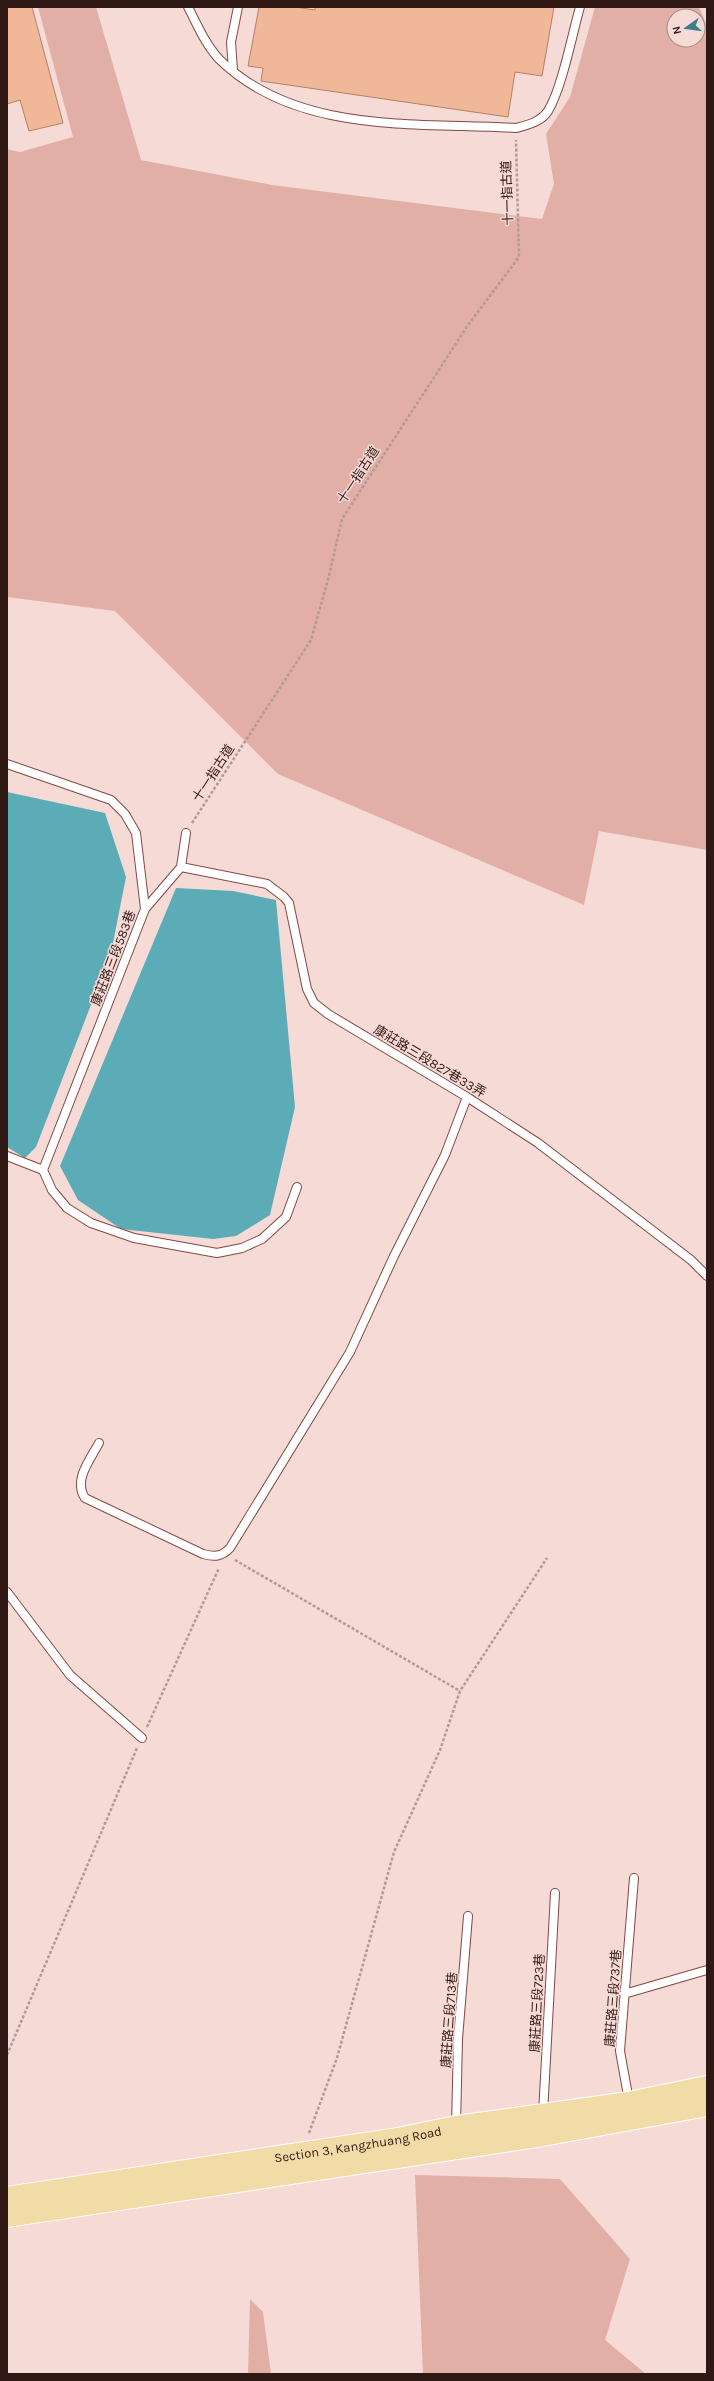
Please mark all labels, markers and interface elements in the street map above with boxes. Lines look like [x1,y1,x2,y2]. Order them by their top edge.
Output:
north arrow [666,8,706,48]
text: N [670,25,684,36]
street label: 十一指古道 [498,160,516,226]
street label: 十一指古道 [334,444,382,506]
street label: 十一指古道 [189,742,237,804]
street label: 康莊路三段583巷 [88,908,138,1008]
street label: 康莊路三段827巷33弄 [371,1022,489,1100]
street label: 康莊路三段737巷 [602,1949,624,2047]
street label: 康莊路三段723巷 [527,1953,547,2053]
street label: 康莊路三段713巷 [438,1972,460,2068]
street label: Section 3, Kangzhuang Road [273,2123,443,2165]

